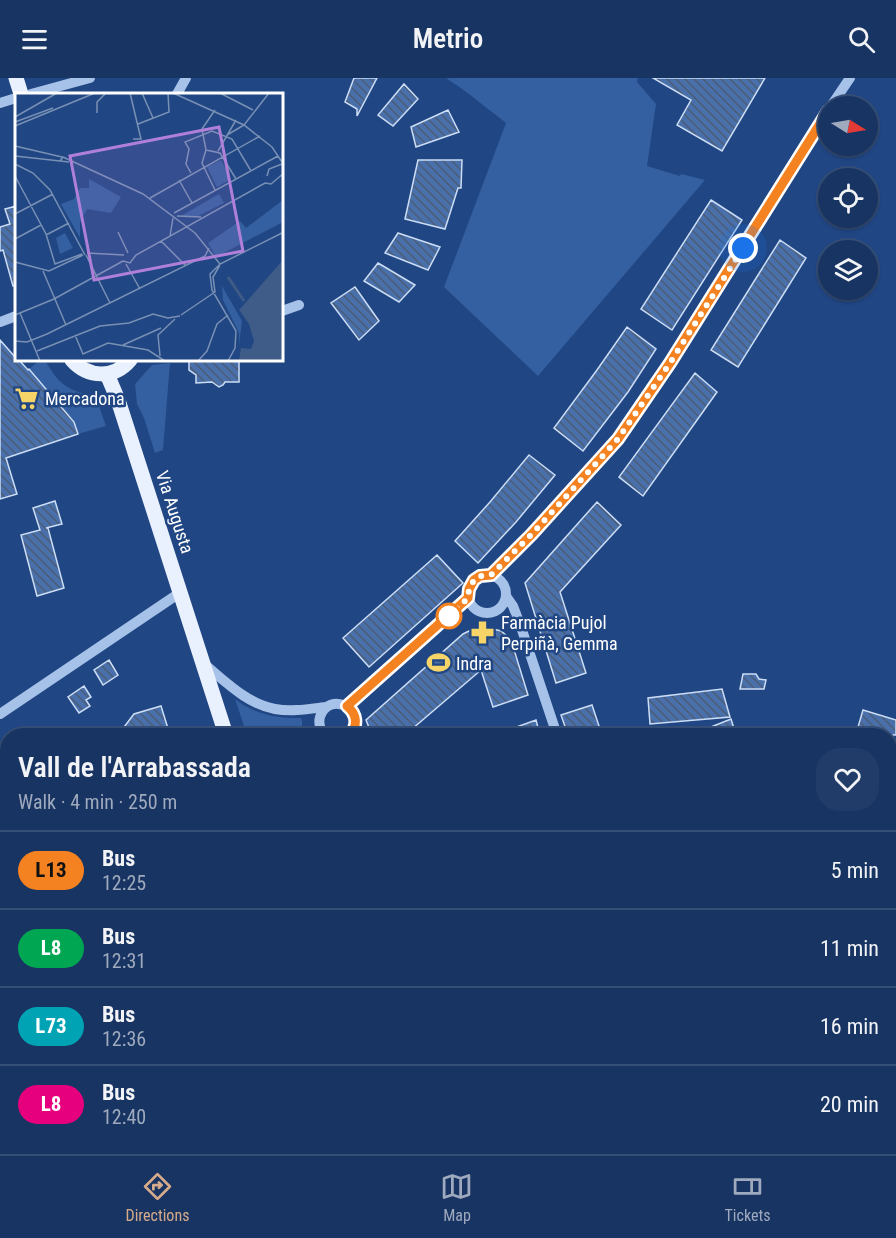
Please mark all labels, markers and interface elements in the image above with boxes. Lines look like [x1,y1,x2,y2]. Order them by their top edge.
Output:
icon: menu [18,23,51,56]
text: Metrio [413,23,483,55]
icon: search [845,23,878,56]
inset map [15,93,284,362]
north arrow [818,96,878,156]
map controls [818,96,878,300]
button: locate [818,168,878,228]
your location [728,233,758,263]
button: layers [818,240,878,300]
supermarket icon: Mercadona [14,385,40,411]
place label: Mercadona [45,388,125,409]
street label: Via Augusta [152,468,198,556]
unlabelled marker [436,603,462,629]
place label: Farmàcia Pujol Perpiñà, Gemma [501,612,618,654]
pharmacy icon: Farmàcia Pujol Perpiñà, Gemma [470,619,496,645]
sports icon: Indra [425,650,451,676]
place label: Indra [456,653,492,674]
button: heart [816,748,879,811]
text: Vall de l'Arrabassada [18,751,251,784]
text: Walk · 4 min · 250 m [18,790,177,814]
text: Bus [102,846,135,871]
text: L13 [35,858,67,882]
text: 5 min [831,858,879,883]
text: 12:25 [102,871,146,895]
text: Bus [102,924,135,949]
text: L8 [41,936,61,960]
text: 11 min [820,936,879,961]
text: 12:31 [102,949,146,973]
text: Bus [102,1002,135,1027]
text: L73 [35,1014,67,1038]
text: 16 min [820,1014,879,1039]
text: 12:36 [102,1027,146,1051]
text: Bus [102,1080,135,1105]
text: L8 [41,1092,61,1116]
text: 20 min [820,1092,879,1117]
text: 12:40 [102,1105,146,1129]
tab: Directions [126,1170,189,1225]
tab: Map [440,1170,473,1225]
tab: Tickets [724,1170,770,1225]

